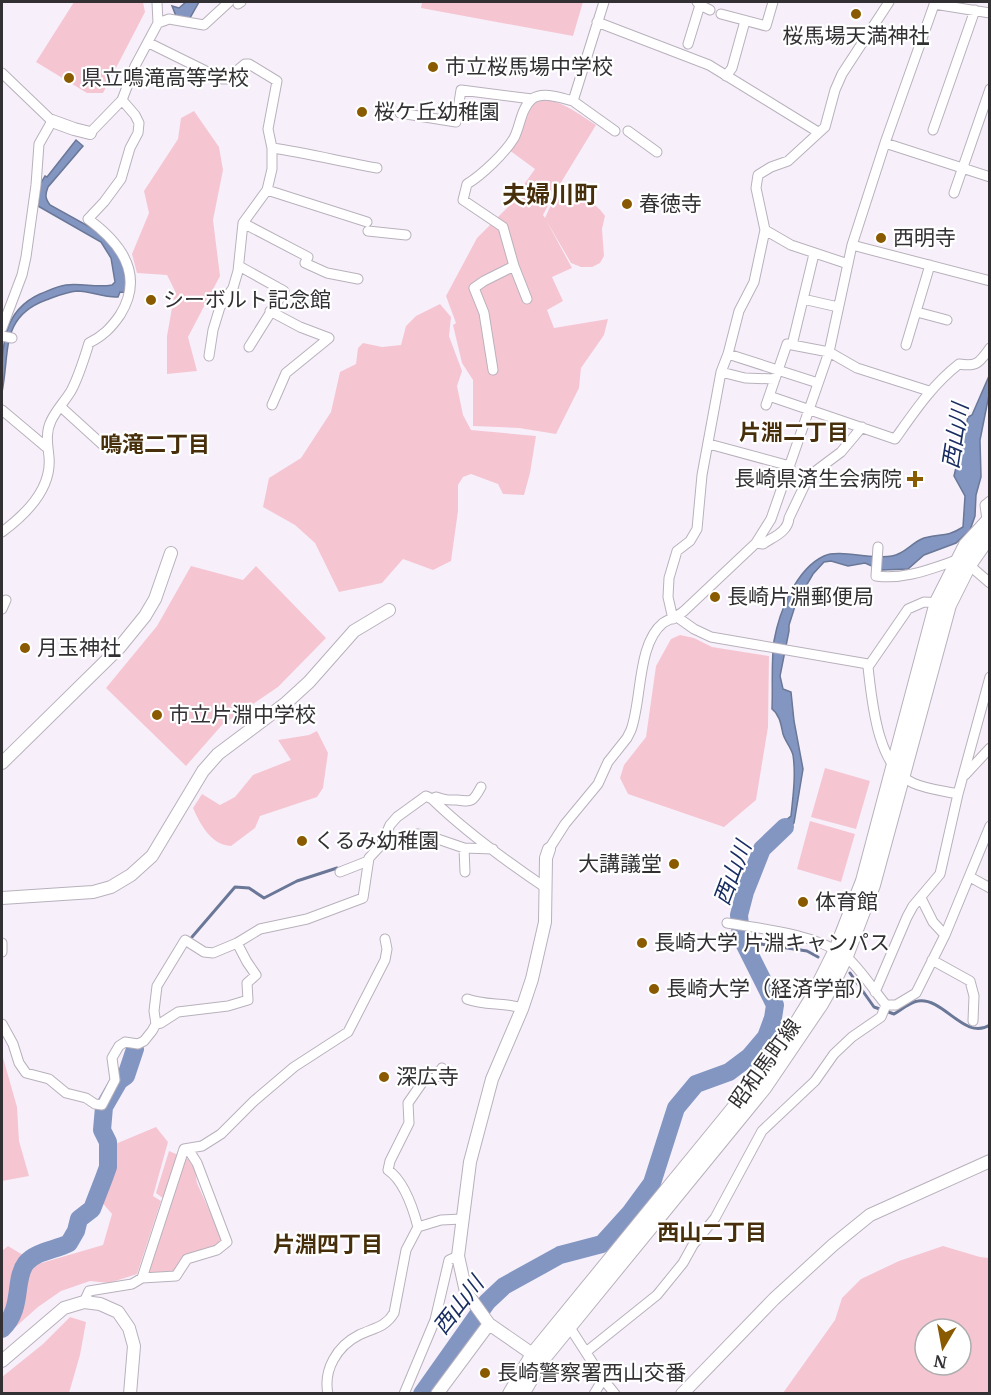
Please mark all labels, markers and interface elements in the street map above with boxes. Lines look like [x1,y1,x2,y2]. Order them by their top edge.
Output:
marker: 桜馬場天満神社 [849,7,863,21]
place label: 桜馬場天満神社 [783,22,930,49]
place label: 市立桜馬場中学校 [445,53,613,80]
marker: 市立桜馬場中学校 [426,60,440,74]
place label: 県立鳴滝高等学校 [81,64,249,91]
marker: 県立鳴滝高等学校 [62,71,76,85]
place label: 桜ケ丘幼稚園 [374,98,500,125]
marker: 桜ケ丘幼稚園 [355,105,369,119]
district label: 夫婦川町 [502,179,598,210]
place label: 春徳寺 [639,190,702,217]
marker: 春徳寺 [620,197,634,211]
place label: 西明寺 [893,224,956,251]
marker: 西明寺 [874,231,888,245]
place label: シーボルト記念館 [163,286,331,313]
marker: シーボルト記念館 [144,293,158,307]
water label: 西山川 [936,399,974,471]
district label: 片淵二丁目 [739,418,849,446]
district label: 鳴滝二丁目 [100,430,210,458]
place label: 長崎県済生会病院 [734,465,902,492]
marker: 長崎県済生会病院 [906,470,924,488]
place label: 長崎片淵郵便局 [727,583,874,610]
marker: 長崎片淵郵便局 [708,590,722,604]
place label: 月玉神社 [37,634,121,661]
marker: 月玉神社 [18,641,32,655]
place label: 市立片淵中学校 [169,701,316,728]
marker: 市立片淵中学校 [150,708,164,722]
place label: くるみ幼稚園 [314,827,440,854]
marker: くるみ幼稚園 [295,834,309,848]
water label: 西山川 [707,835,758,909]
place label: 大講議堂 [578,850,662,877]
marker: 大講議堂 [667,857,681,871]
place label: 体育館 [815,888,878,915]
marker: 体育館 [796,895,810,909]
place label: 長崎大学 片淵キャンパス [654,929,890,956]
marker: 長崎大学 片淵キャンパス [635,936,649,950]
place label: 長崎大学（経済学部） [666,975,876,1002]
marker: 長崎大学（経済学部） [647,982,661,996]
street label: 昭和馬町線 [723,1013,806,1114]
place label: 深広寺 [396,1063,459,1090]
marker: 深広寺 [377,1070,391,1084]
district label: 西山二丁目 [657,1218,767,1246]
district label: 片淵四丁目 [273,1230,383,1258]
water label: 西山川 [427,1269,491,1340]
north arrow [913,1317,973,1377]
text: N [932,1351,948,1373]
place label: 長崎警察署西山交番 [497,1359,686,1386]
marker: 長崎警察署西山交番 [478,1366,492,1380]

